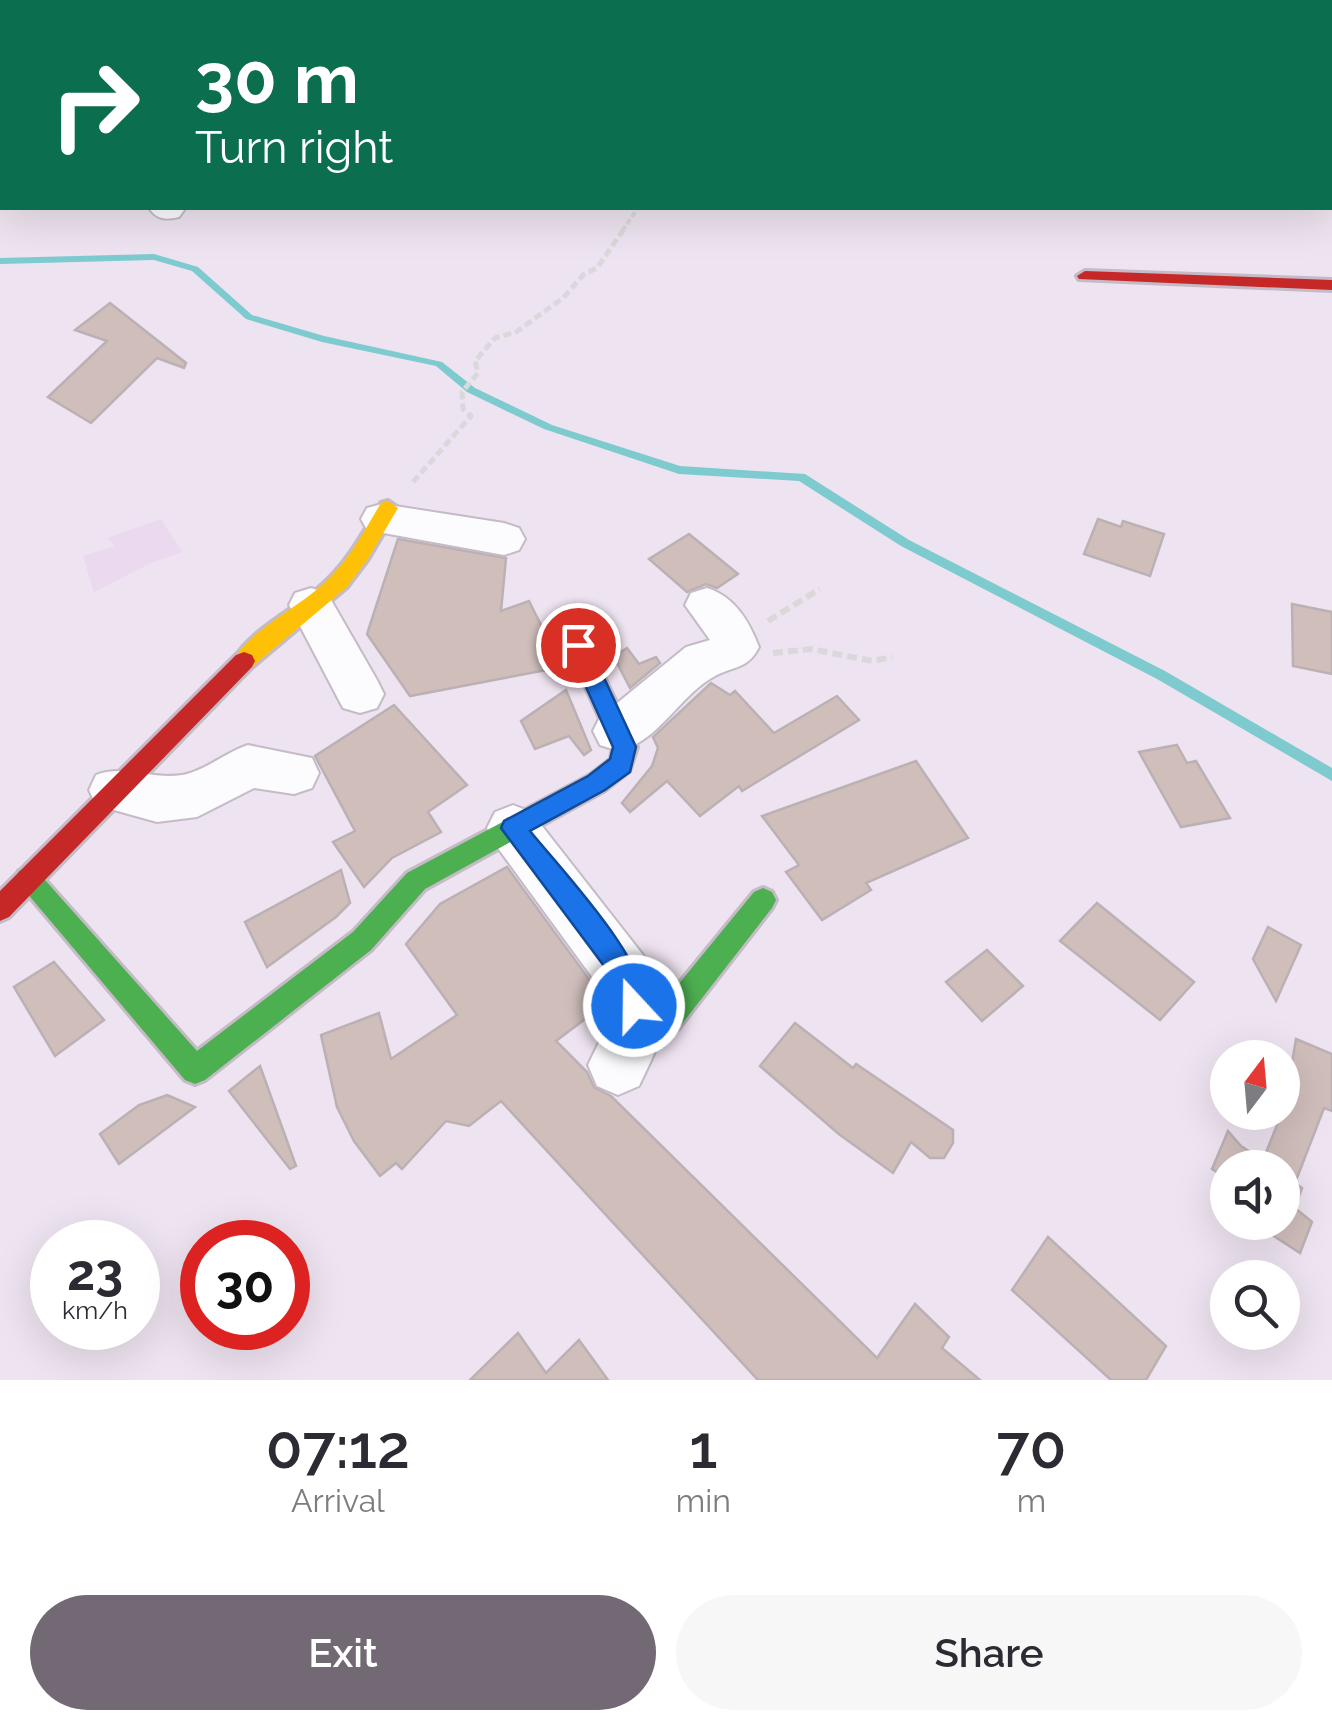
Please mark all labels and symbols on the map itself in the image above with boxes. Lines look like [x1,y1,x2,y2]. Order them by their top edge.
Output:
pin [536,603,621,688]
position arrow [582,954,686,1058]
north arrow [1210,1040,1300,1130]
speed limit sign: 30 [180,1220,310,1350]

